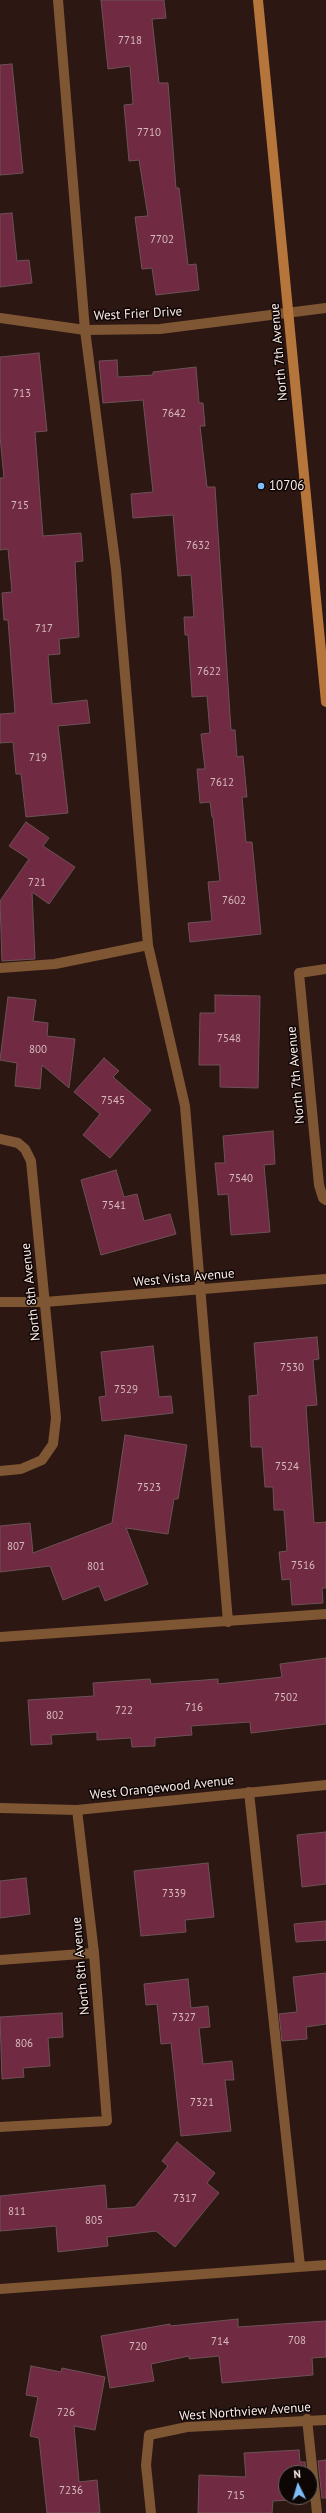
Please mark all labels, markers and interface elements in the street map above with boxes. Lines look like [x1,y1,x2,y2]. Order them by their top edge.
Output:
house number: 7718 [118,34,142,48]
house number: 7710 [137,126,161,140]
house number: 7702 [150,233,174,247]
street label: North 7th Avenue [267,303,291,401]
street label: West Frier Drive [93,304,183,324]
house number: 713 [13,387,31,401]
house number: 7642 [162,407,186,421]
place label: 10706 [269,478,304,494]
marker: 10706 [256,481,266,491]
house number: 715 [11,499,29,513]
house number: 7632 [186,539,210,553]
house number: 717 [35,622,53,636]
house number: 7622 [197,665,221,679]
house number: 719 [29,751,47,765]
house number: 7612 [210,776,234,790]
house number: 721 [28,876,46,890]
house number: 7602 [222,894,246,908]
street label: North 7th Avenue [284,1026,308,1124]
house number: 7548 [217,1032,241,1046]
house number: 800 [29,1043,47,1057]
house number: 7545 [101,1094,125,1108]
house number: 7540 [229,1172,253,1186]
house number: 7541 [102,1199,126,1213]
street label: North 8th Avenue [18,1242,44,1342]
street label: West Vista Avenue [133,1266,235,1290]
house number: 7530 [280,1361,304,1375]
house number: 7529 [114,1383,138,1397]
house number: 7524 [275,1460,299,1474]
house number: 7523 [137,1481,161,1495]
house number: 807 [7,1540,25,1554]
house number: 7516 [291,1559,315,1573]
house number: 801 [87,1560,105,1574]
house number: 7502 [274,1691,298,1705]
house number: 716 [185,1701,203,1715]
house number: 722 [115,1704,133,1718]
house number: 802 [46,1709,64,1723]
street label: West Orangewood Avenue [89,1773,235,1803]
house number: 7339 [162,1887,186,1901]
street label: North 8th Avenue [69,1916,93,2016]
house number: 7327 [172,2011,196,2025]
house number: 806 [15,2037,33,2051]
house number: 7321 [190,2096,214,2110]
house number: 7317 [173,2192,197,2206]
house number: 811 [8,2205,26,2219]
house number: 805 [85,2214,103,2228]
house number: 708 [288,2334,306,2348]
house number: 714 [211,2335,229,2349]
house number: 720 [129,2340,147,2354]
street label: West Northview Avenue [179,2400,311,2424]
house number: 726 [57,2406,75,2420]
north arrow [278,2465,318,2505]
text: N [293,2467,301,2481]
house number: 7236 [59,2484,83,2498]
house number: 715 [227,2489,245,2503]

